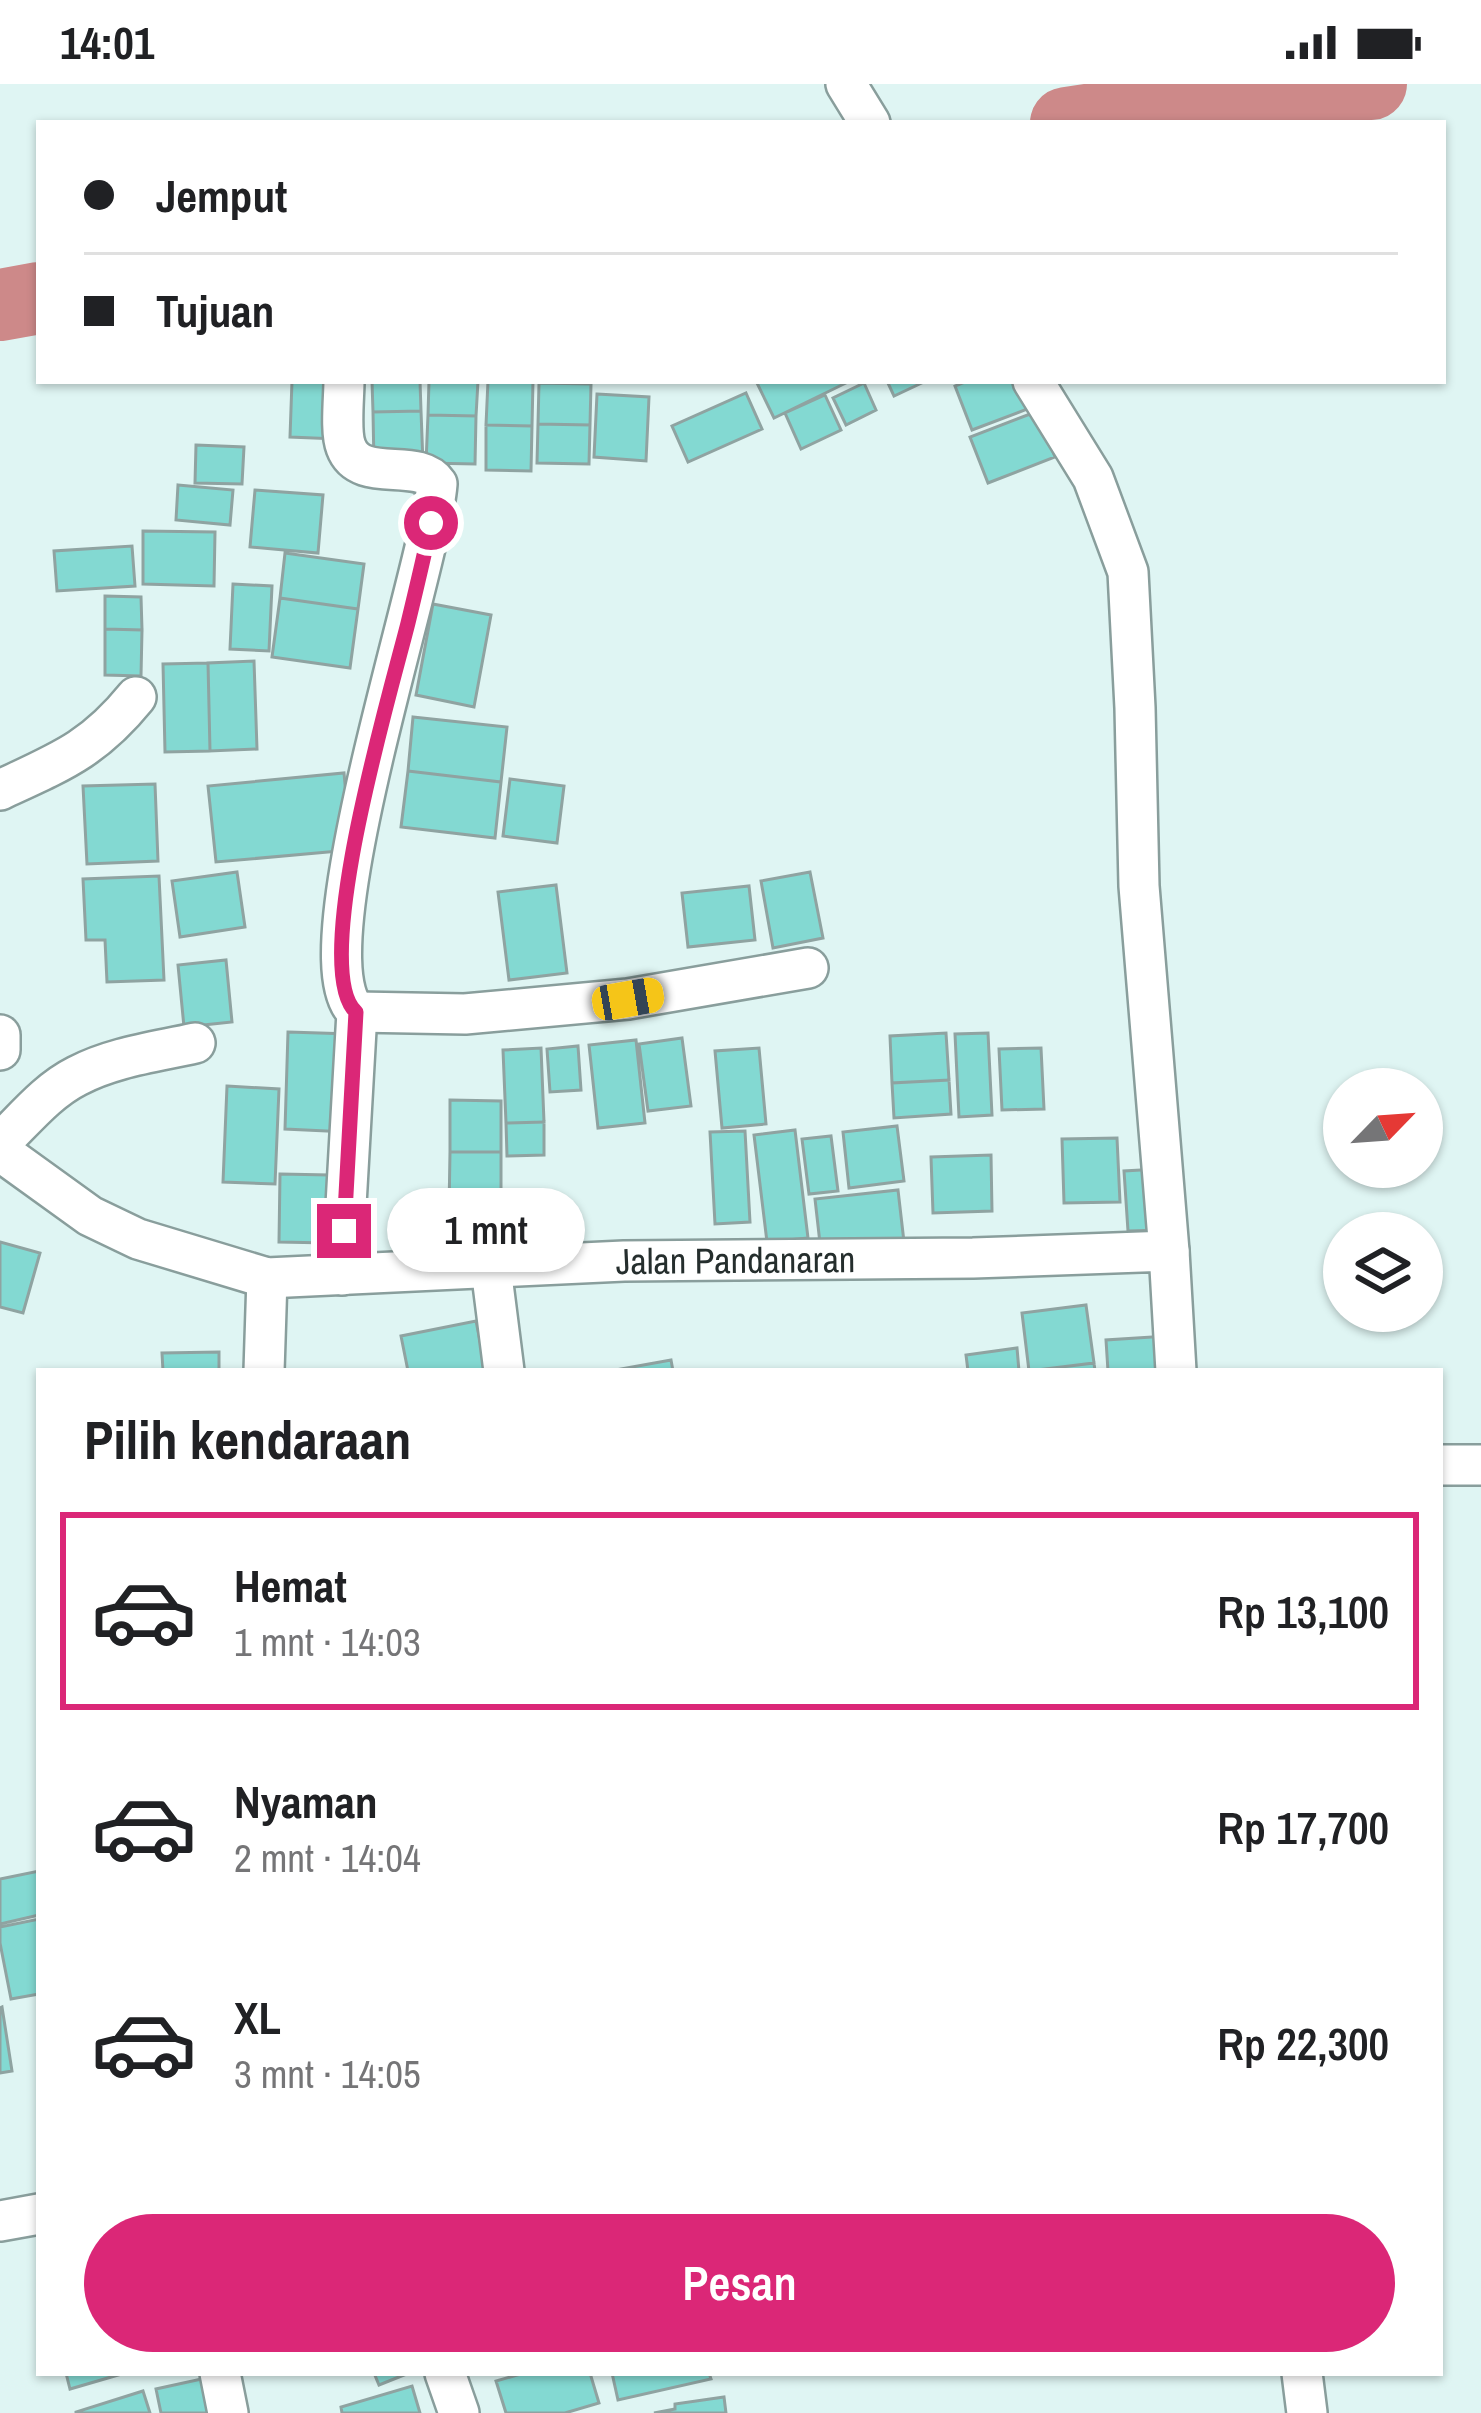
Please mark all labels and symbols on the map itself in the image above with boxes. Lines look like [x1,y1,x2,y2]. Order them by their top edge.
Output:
route start [404,496,458,550]
car [589,975,667,1023]
north arrow [1323,1068,1443,1188]
callout: 1 mnt [386,1189,584,1273]
route end [317,1204,371,1258]
street label: Jalan Pandanaran [615,1235,856,1285]

